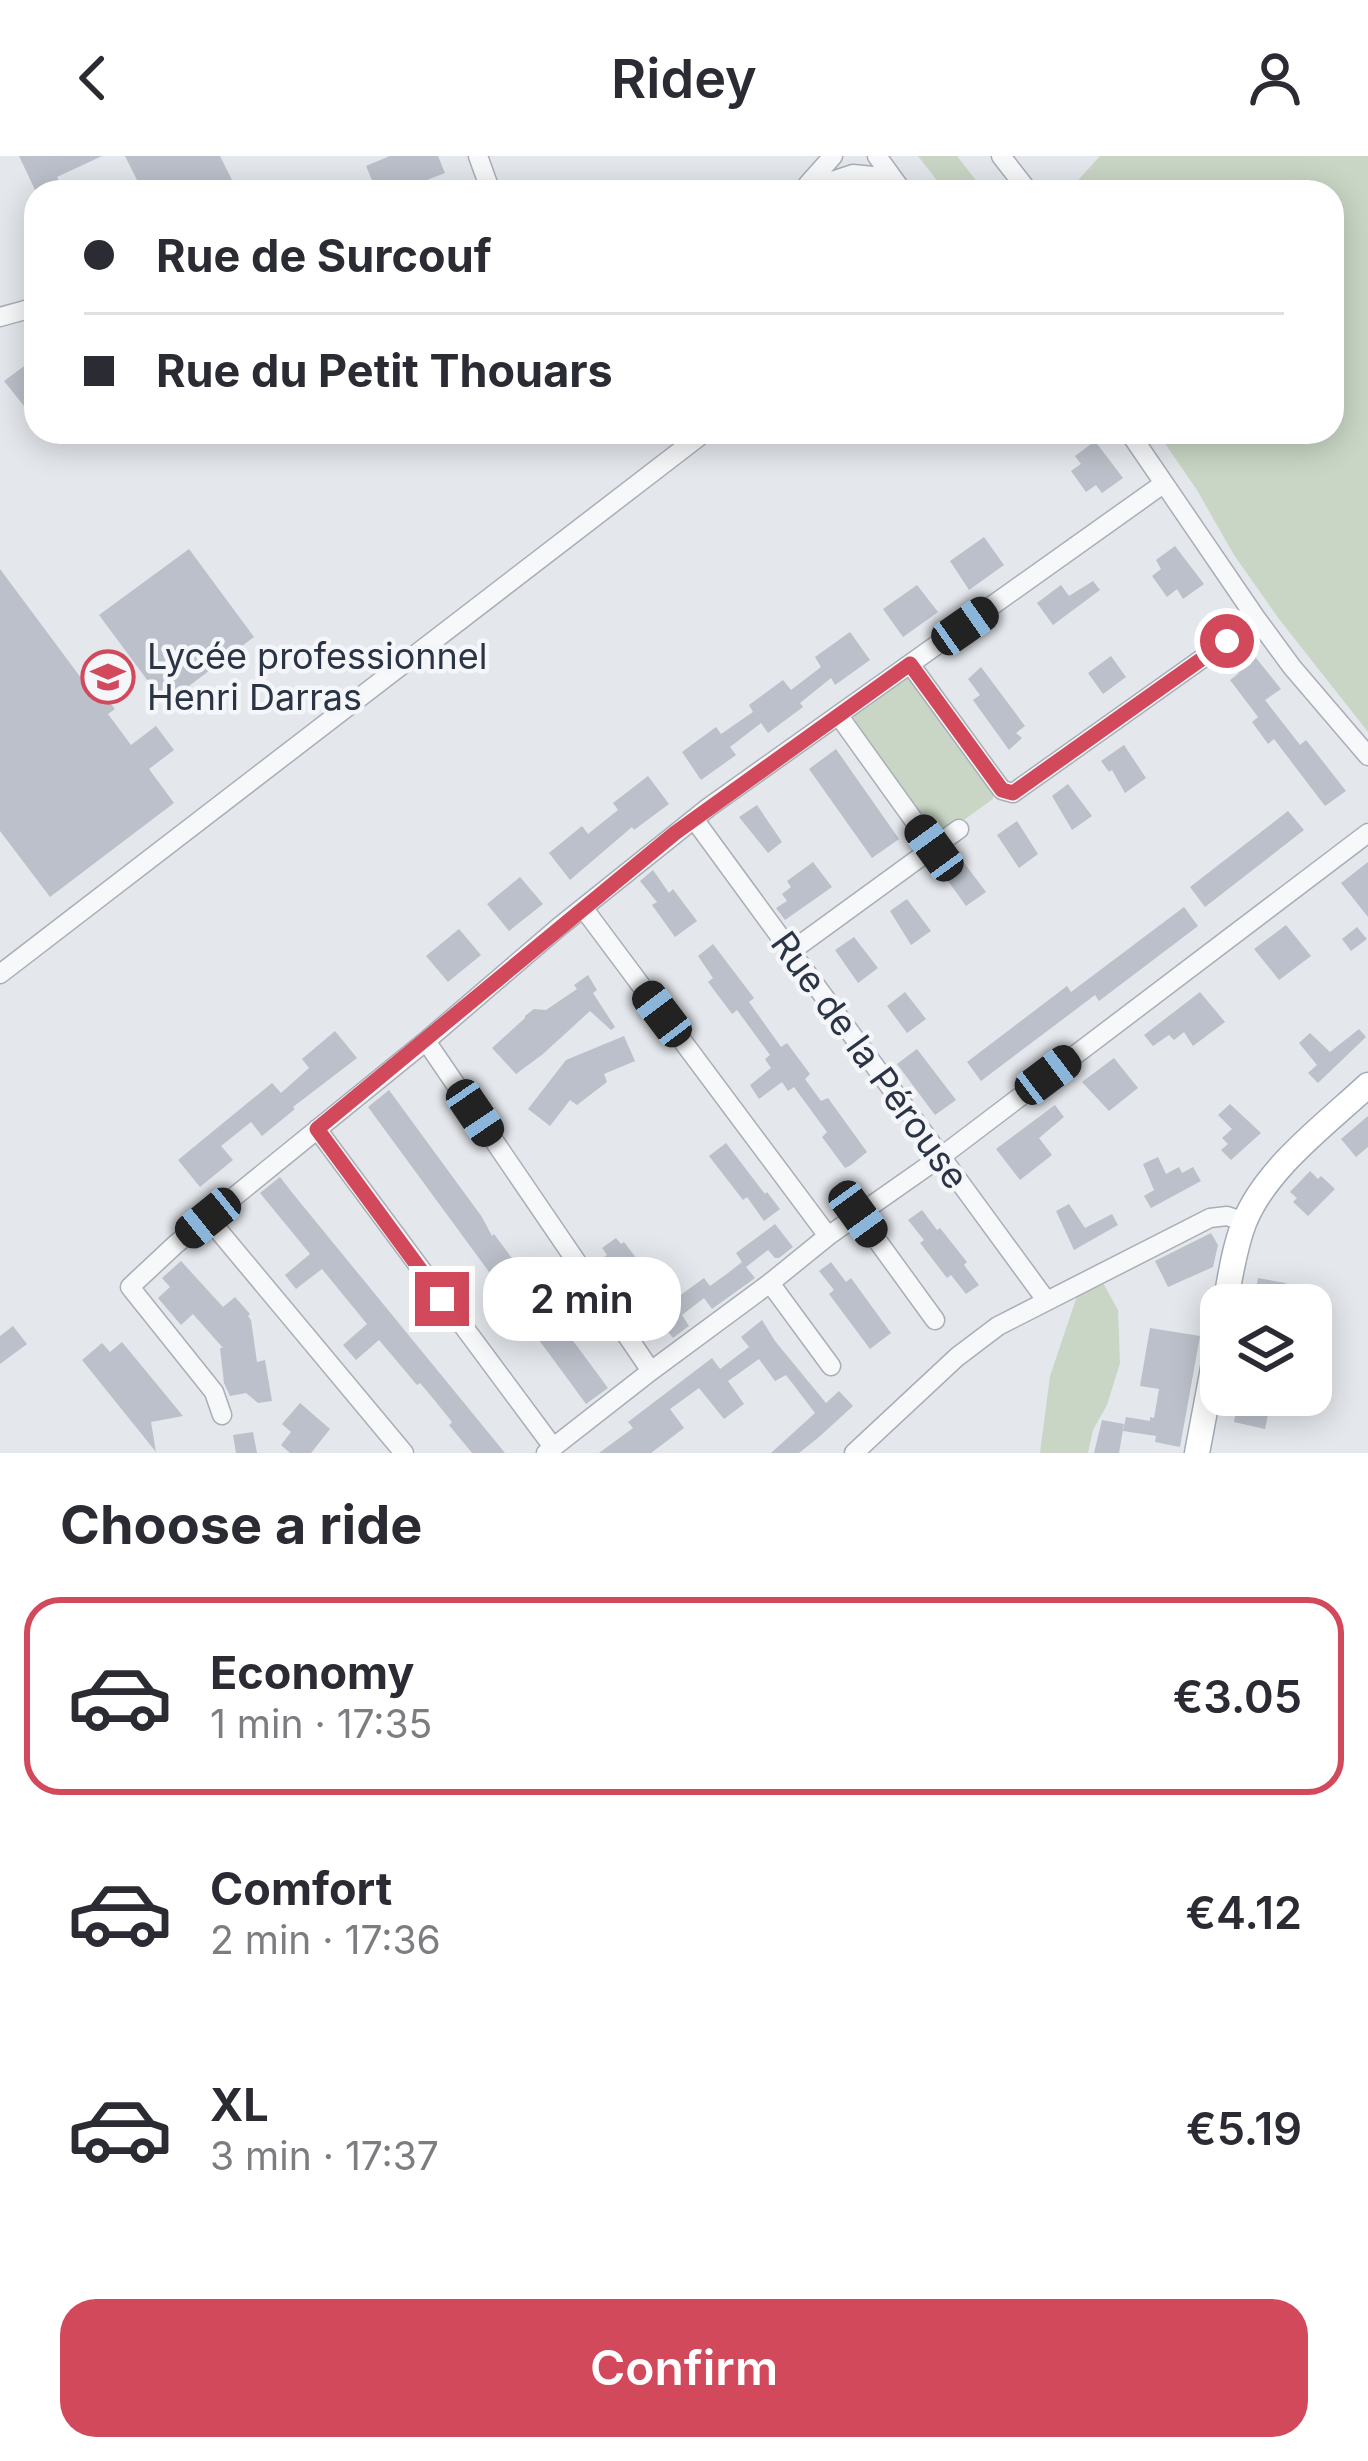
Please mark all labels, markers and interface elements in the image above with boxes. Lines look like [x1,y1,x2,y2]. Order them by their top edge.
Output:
icon: back [60,45,126,111]
icon: person [1242,45,1308,111]
text: Ridey [611,46,757,111]
text: Rue de Surcouf [156,228,492,283]
text: Rue du Petit Thouars [156,343,613,398]
car [925,591,1005,661]
route start [1200,614,1254,668]
place label: Lycée professionnel Henri Darras [147,634,488,719]
school or university icon: Lycée professionnel Henri Darras [80,649,136,705]
car [898,808,970,888]
street label: Rue de la Pérouse [762,923,978,1197]
car [626,974,698,1054]
car [1008,1039,1088,1111]
car [440,1073,510,1153]
car [822,1174,894,1254]
car [169,1181,247,1255]
callout: 2 min [484,1257,682,1341]
route end [415,1272,469,1326]
text: 2 min [530,1275,634,1322]
map controls [1200,1284,1332,1416]
button: layers [1200,1284,1332,1416]
text: Choose a ride [60,1492,422,1557]
icon: car [66,1642,174,1750]
text: Economy [210,1645,414,1700]
text: €3.05 [1173,1669,1302,1724]
text: 1 min · 17:35 [210,1700,432,1747]
icon: car [66,1858,174,1966]
text: Comfort [210,1861,392,1916]
text: €4.12 [1186,1885,1302,1940]
text: 2 min · 17:36 [210,1916,441,1963]
icon: car [66,2074,174,2182]
text: XL [210,2077,269,2132]
text: €5.19 [1186,2101,1302,2156]
text: 3 min · 17:37 [210,2132,439,2179]
button: Confirm [60,2299,1308,2437]

